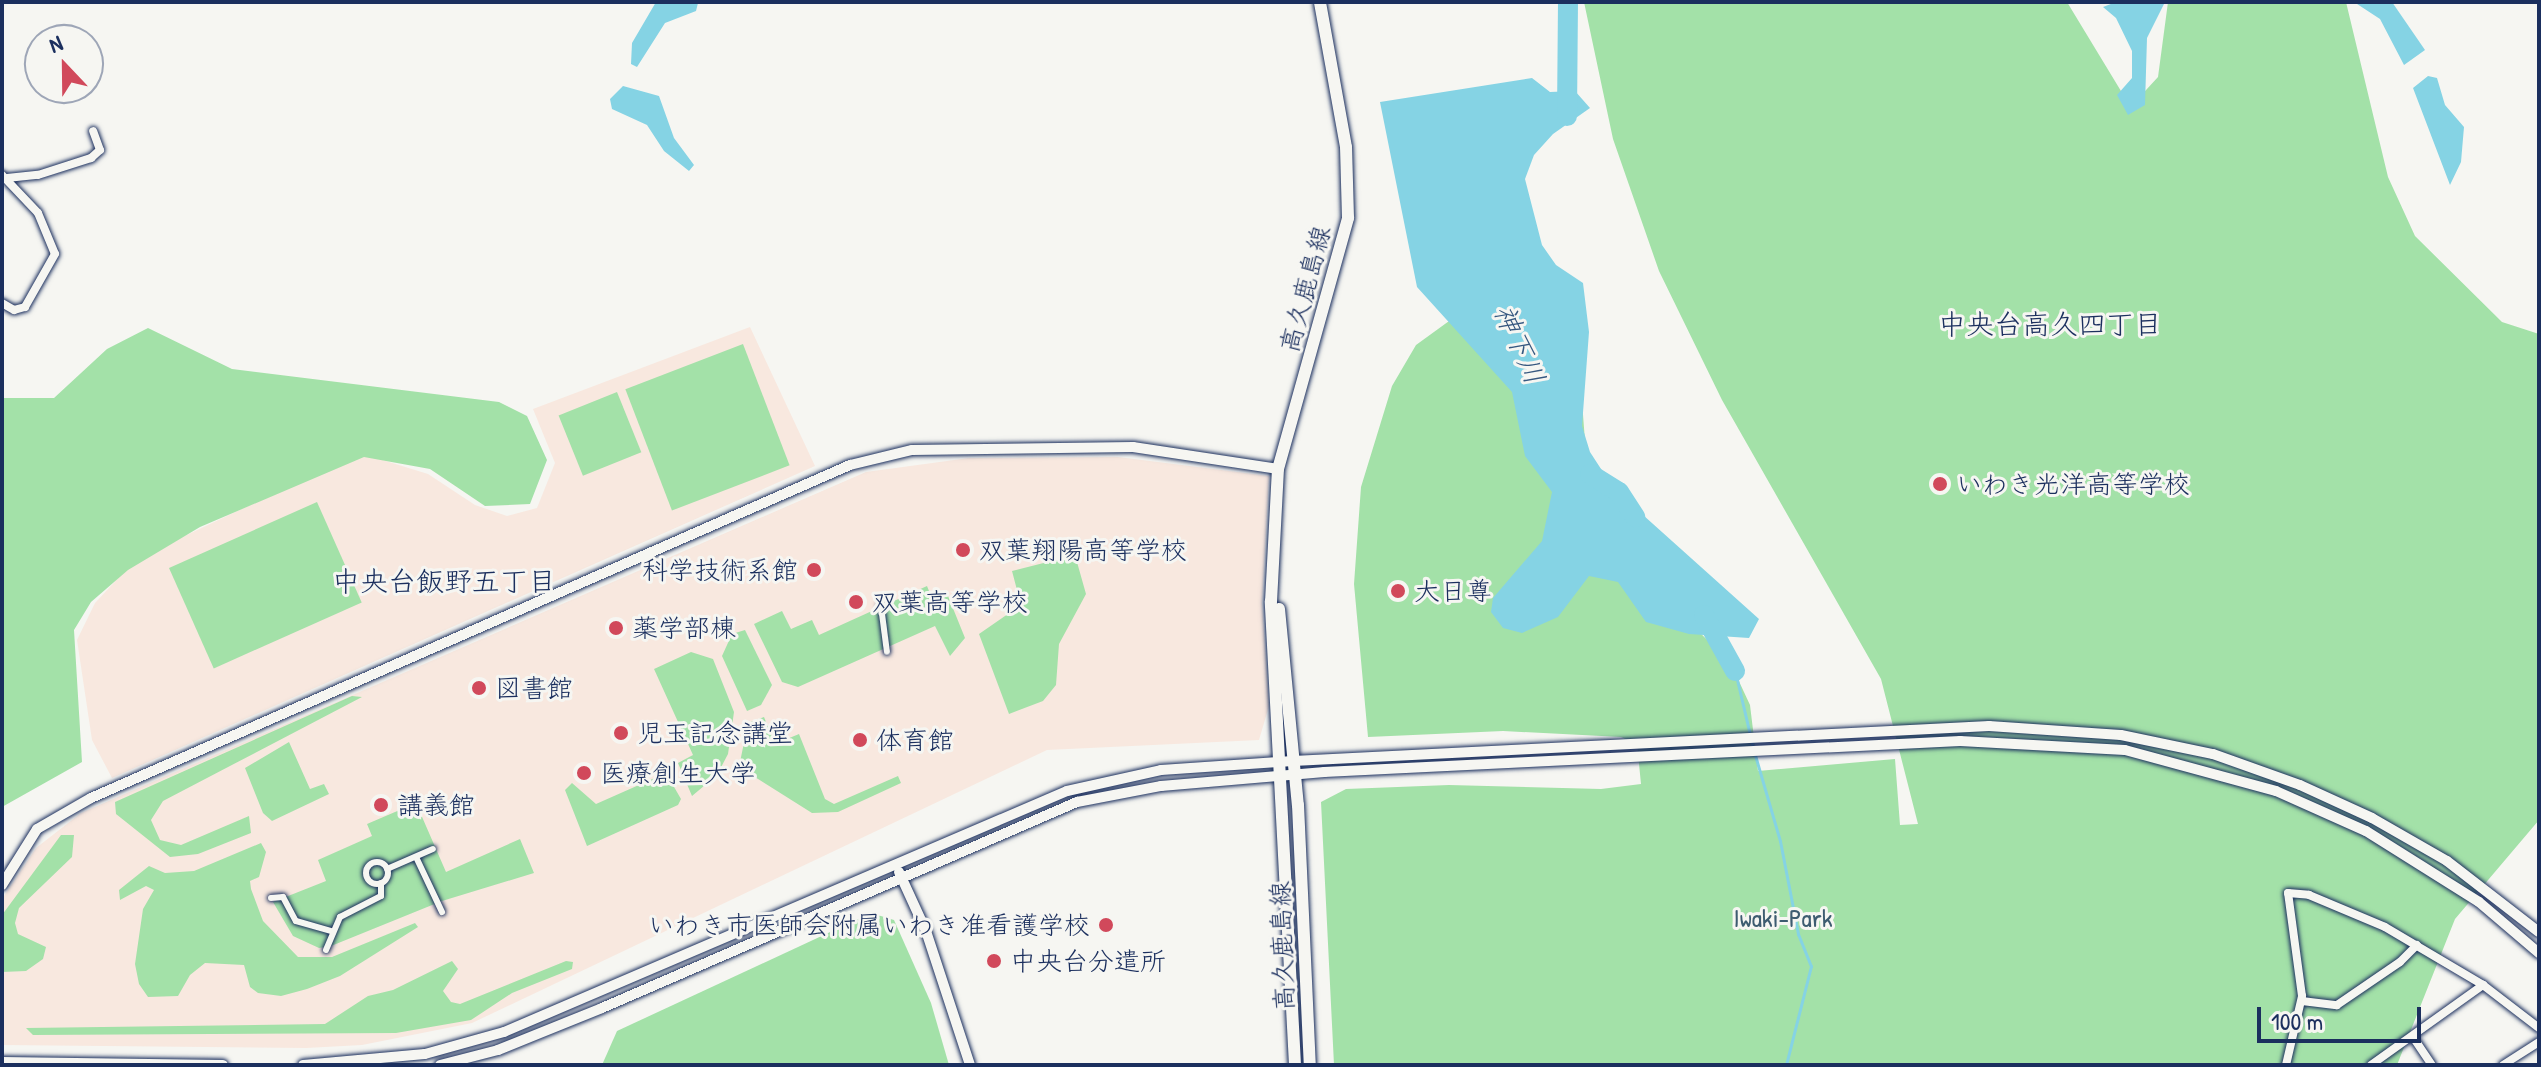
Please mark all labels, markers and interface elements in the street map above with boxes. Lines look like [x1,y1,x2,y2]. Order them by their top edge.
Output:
north arrow [24,24,104,104]
text: N [45,27,67,60]
street label: 高久鹿島線 [1273,222,1337,356]
water label: 神下川 [1488,299,1552,389]
district label: 中央台高久四丁目 [1938,307,2162,341]
place label: いわき光洋高等学校 [1956,468,2190,500]
marker: いわき光洋高等学校 [1931,475,1949,493]
place label: 双葉翔陽高等学校 [979,534,1187,566]
marker: 双葉翔陽高等学校 [954,541,972,559]
place label: 科学技術系館 [642,554,798,586]
marker: 科学技術系館 [805,561,823,579]
district label: 中央台飯野五丁目 [332,564,556,598]
place label: 大日尊 [1414,575,1492,607]
marker: 大日尊 [1389,582,1407,600]
place label: 双葉高等学校 [872,586,1028,618]
marker: 双葉高等学校 [847,593,865,611]
place label: 薬学部棟 [632,612,736,644]
marker: 薬学部棟 [607,619,625,637]
place label: 図書館 [495,672,573,704]
marker: 図書館 [470,679,488,697]
place label: 児玉記念講堂 [637,717,793,749]
marker: 児玉記念講堂 [612,724,630,742]
place label: 体育館 [876,724,954,756]
marker: 体育館 [851,731,869,749]
place label: 医療創生大学 [600,757,756,789]
marker: 医療創生大学 [575,764,593,782]
place label: 講義館 [397,789,475,821]
marker: 講義館 [372,796,390,814]
street label: 高久鹿島線 [1264,880,1300,1012]
park label: Iwaki-Park [1734,902,1832,934]
place label: いわき市医師会附属いわき准看護学校 [648,909,1090,941]
marker: いわき市医師会附属いわき准看護学校 [1097,916,1115,934]
place label: 中央台分遣所 [1010,945,1166,977]
marker: 中央台分遣所 [985,952,1003,970]
scale bar [2261,991,2425,1041]
text: 100 m [2271,1005,2323,1037]

